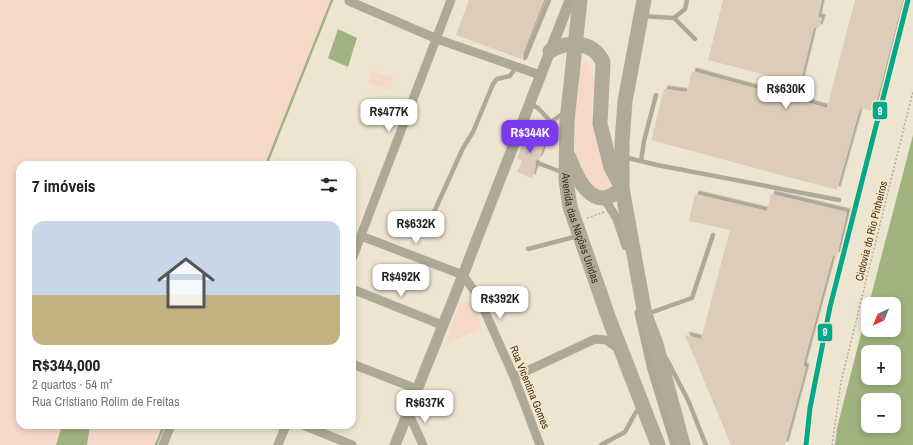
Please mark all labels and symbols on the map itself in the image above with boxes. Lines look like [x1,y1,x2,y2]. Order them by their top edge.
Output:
pin: R$630K [753,76,819,110]
pin: R$477K [356,99,422,133]
line badge: 9 [872,101,888,120]
text: 9 [877,104,883,118]
pin: R$344K [497,120,563,154]
street label: Avenida das Nações Unidas [559,172,603,286]
street label: Ciclovia do Rio Pinheiros [852,179,890,283]
pin: R$632K [383,211,449,245]
pin: R$492K [368,264,434,298]
pin: R$392K [467,286,533,320]
north arrow [861,297,901,337]
line badge: 9 [817,323,833,342]
text: 9 [822,325,828,339]
street label: Rua Vicentina Gomes [507,343,553,431]
pin: R$637K [392,390,458,424]

